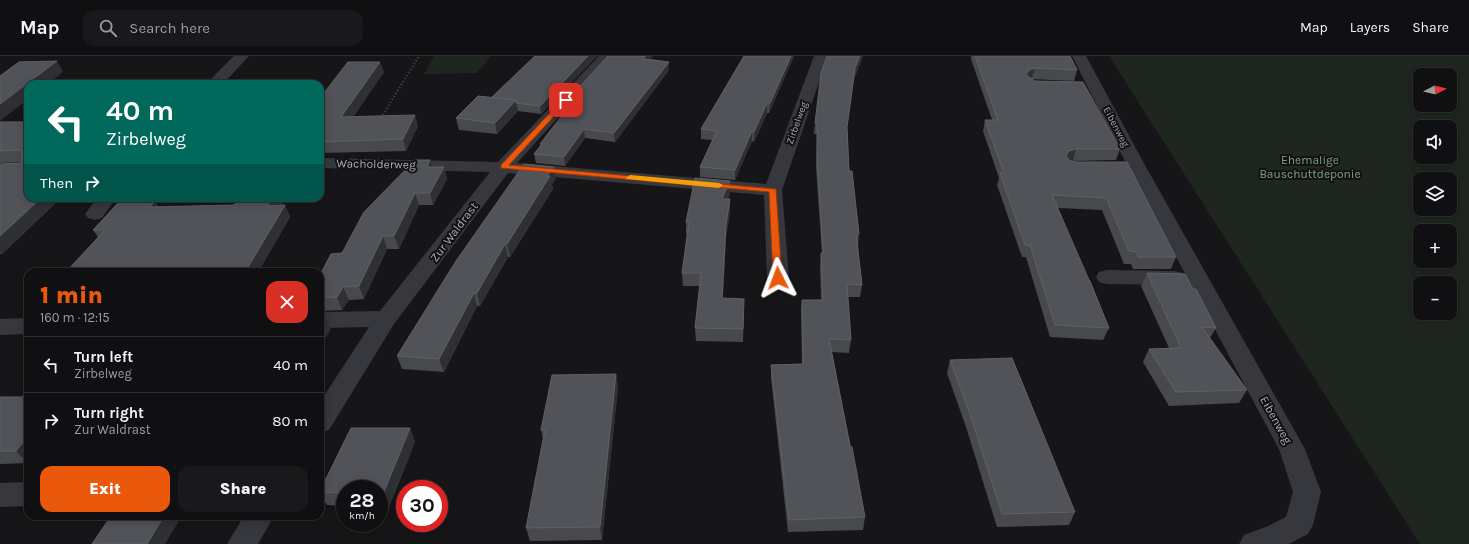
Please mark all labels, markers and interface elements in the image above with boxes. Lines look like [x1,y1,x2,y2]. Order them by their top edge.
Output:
search box [83,10,363,46]
text: Map [20,17,59,39]
icon: search [97,17,119,39]
text: Search here [129,19,210,37]
text: Map [1300,19,1328,36]
text: Layers [1350,19,1390,36]
text: Share [1412,19,1449,36]
north arrow [1413,68,1457,112]
map controls [1413,68,1457,320]
pin [549,83,583,117]
icon: arrive [555,89,577,111]
text: 40 m [106,94,174,127]
icon: left [40,96,92,148]
street label: Zirbelweg [784,100,810,146]
street label: Eibenweg [1100,105,1132,149]
button: sound [1413,120,1457,164]
text: Zirbelweg [106,128,186,150]
park label: Ehemalige Bauschuttdeponie [1259,153,1361,181]
street label: Wacholderweg [336,156,416,172]
icon: right [81,172,103,194]
button: layers [1413,172,1457,216]
text: Then [40,174,73,192]
street label: Zur Waldrast [427,199,481,264]
button: + [1413,224,1457,268]
position arrow [757,257,799,299]
button: − [1413,276,1457,320]
text: 1 min [40,281,103,309]
button: close [266,281,308,323]
text: 160 m · 12:15 [40,310,110,325]
text: Turn left [74,348,133,366]
icon: left [40,354,62,376]
text: 40 m [273,356,308,374]
text: Zirbelweg [74,366,132,381]
street label: Eibenweg [1257,394,1295,447]
text: Turn right [74,404,144,422]
icon: right [40,410,62,432]
text: 80 m [272,412,308,430]
text: Zur Waldrast [74,422,151,437]
button: Exit [40,466,170,512]
button: Share [178,466,308,512]
speed limit sign: 30 [396,480,448,532]
text: 28 [349,489,375,512]
text: km/h [349,510,375,522]

